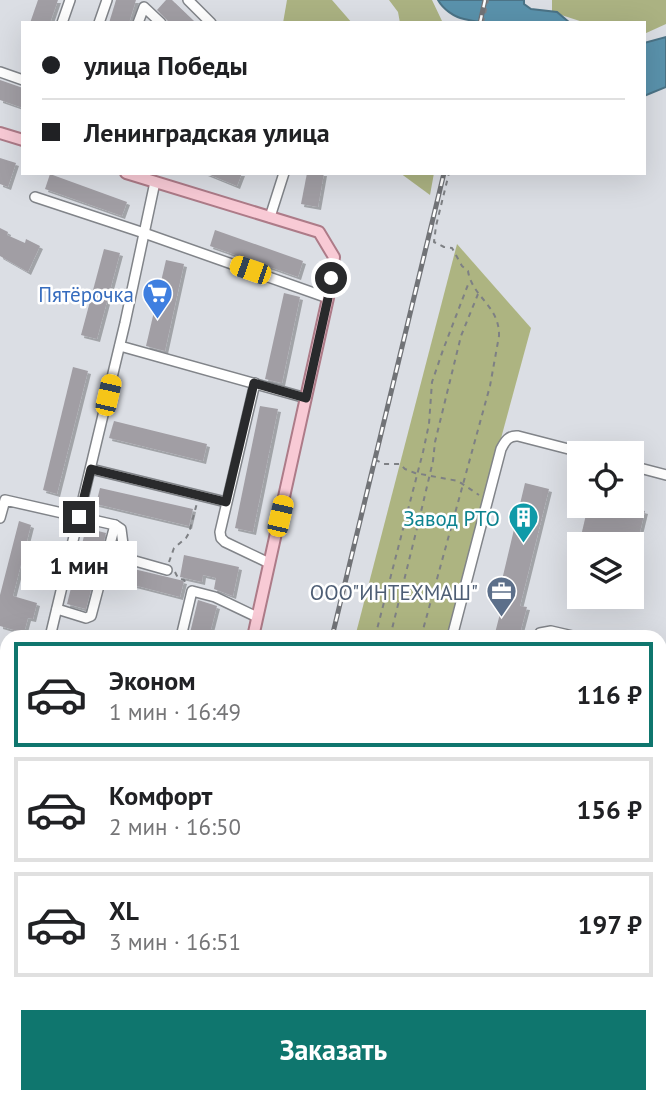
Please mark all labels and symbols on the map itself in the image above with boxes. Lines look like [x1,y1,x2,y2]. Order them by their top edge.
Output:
car [227,253,274,287]
route start [315,262,347,294]
supermarket icon: Пятёрочка [140,277,174,321]
place label: Пятёрочка [38,281,134,308]
car [94,372,123,418]
car [266,493,295,539]
route end [63,501,95,533]
building icon: Завод РТО [506,501,540,545]
place label: Завод РТО [403,505,500,532]
callout: 1 мин [21,542,137,590]
office icon: ООО"ИНТЕХМАШ" [484,575,518,619]
place label: ООО"ИНТЕХМАШ" [310,579,478,606]

